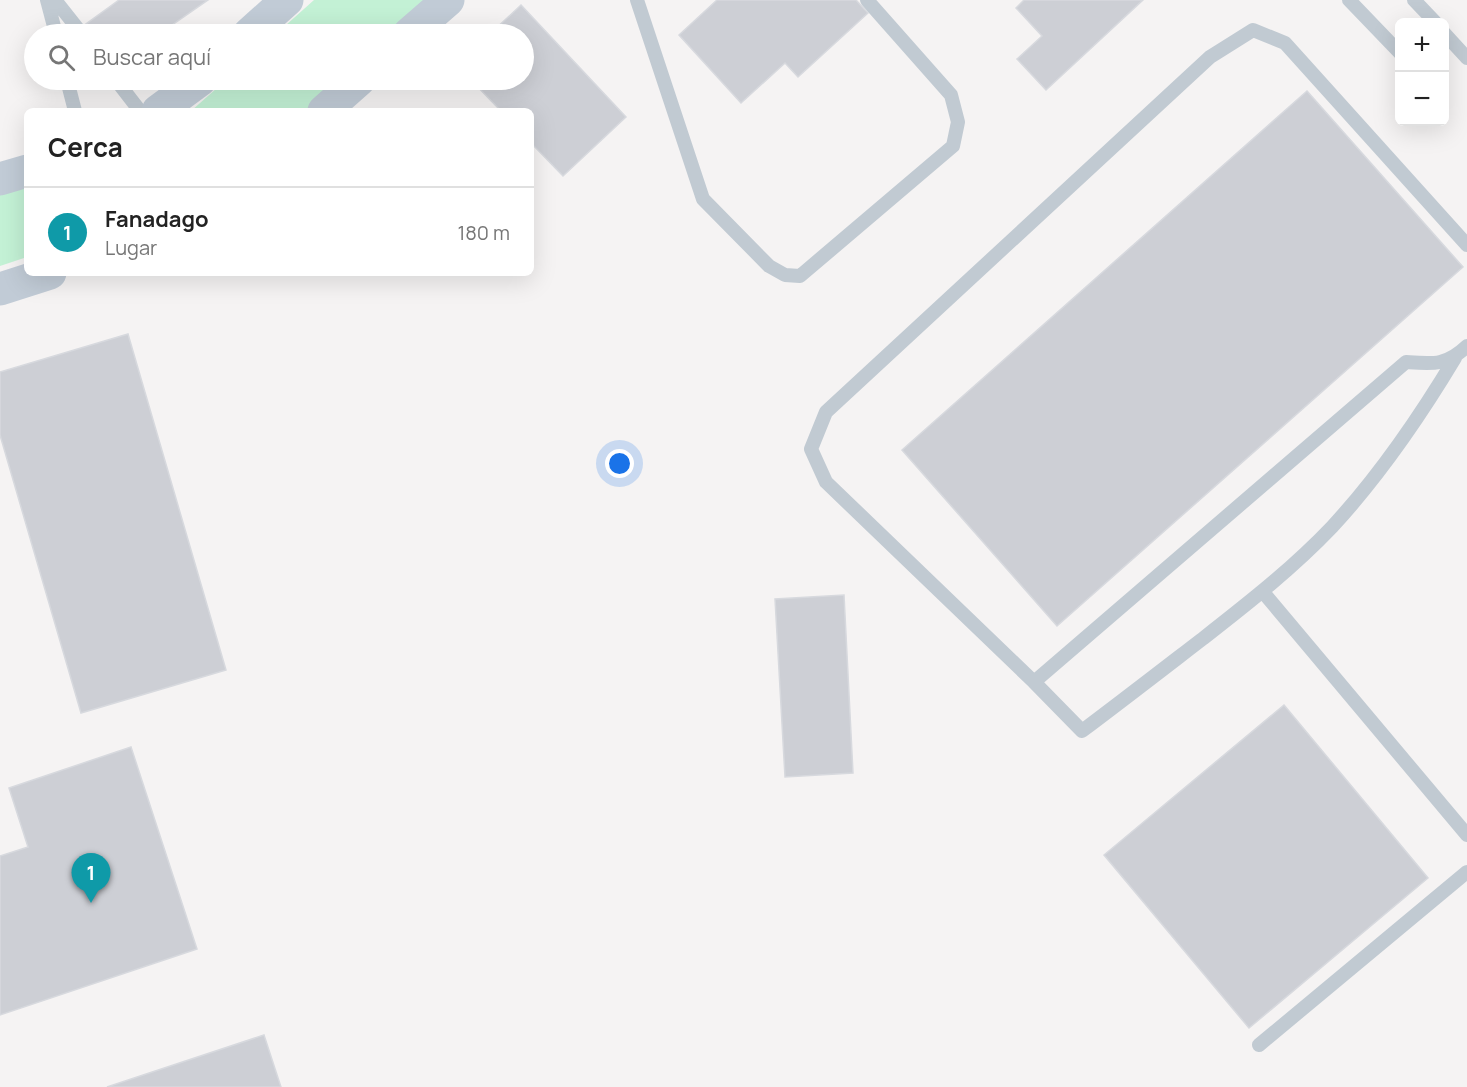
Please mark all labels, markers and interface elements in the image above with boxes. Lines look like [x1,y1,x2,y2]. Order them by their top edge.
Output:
map controls [1395,18,1449,126]
button: + [1395,18,1449,72]
search box [24,24,534,90]
icon: search [45,41,78,74]
text: Buscar aquí [93,42,211,72]
button: − [1395,72,1449,126]
text: Cerca [48,129,123,165]
text: Fanadago [105,204,209,234]
text: 1 [63,219,72,246]
text: 180 m [457,219,510,246]
text: Lugar [105,234,157,261]
your location [605,449,634,478]
pin: 1 [72,854,110,903]

